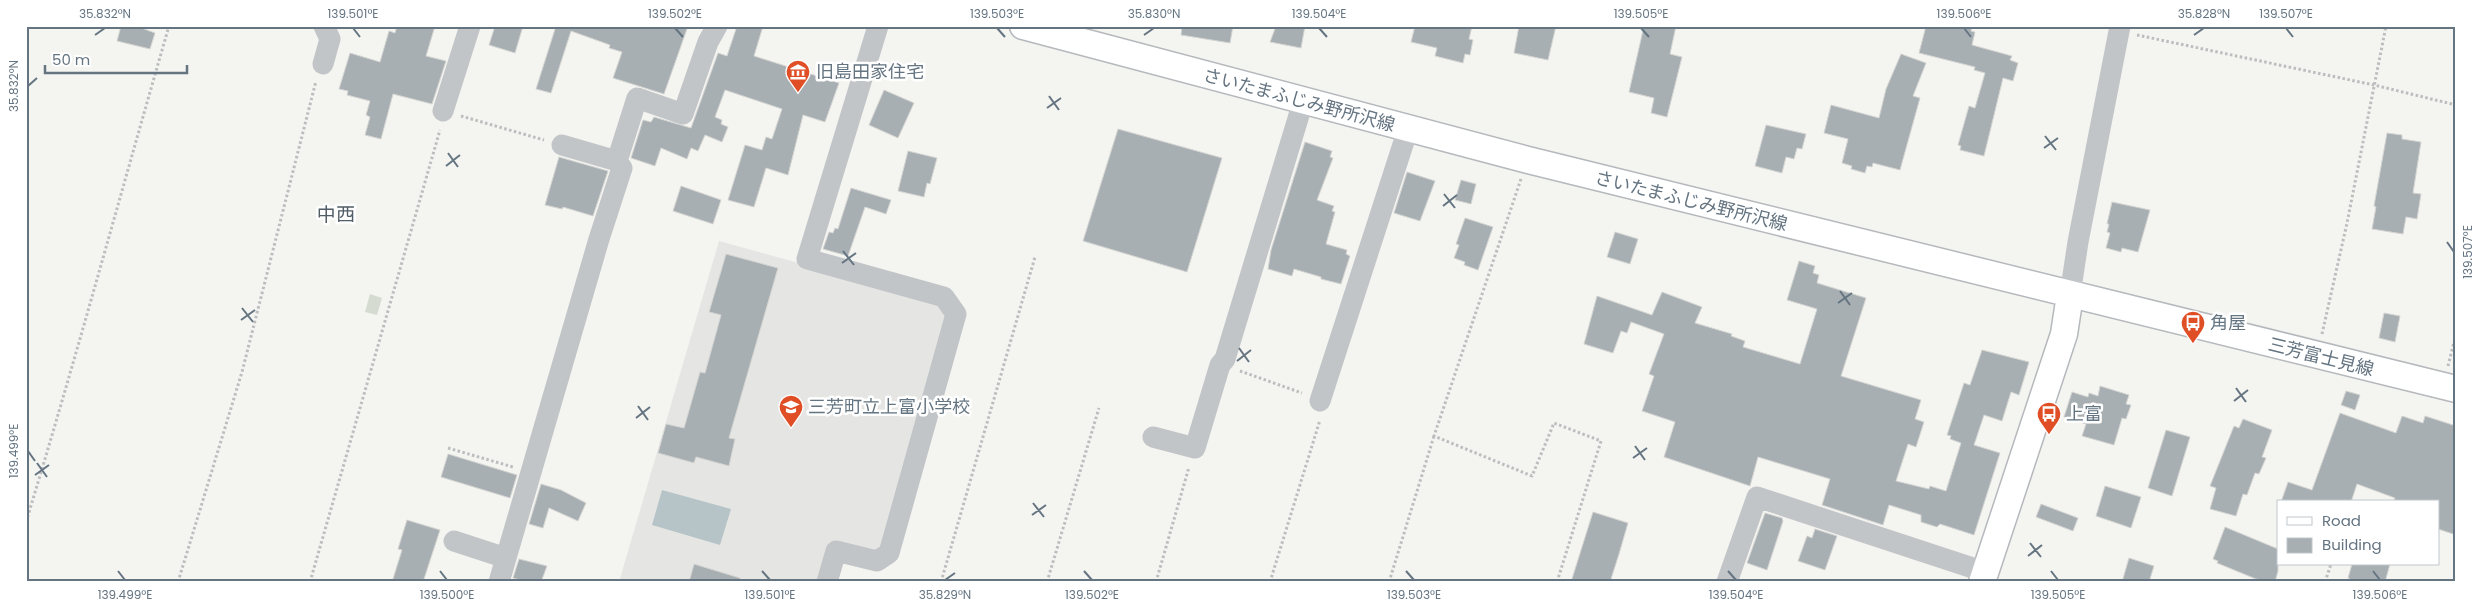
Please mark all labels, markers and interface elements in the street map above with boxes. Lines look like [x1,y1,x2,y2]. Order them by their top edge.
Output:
text: 35.832°N [79,5,131,22]
text: 139.501°E [328,5,378,22]
text: 139.502°E [648,5,702,22]
text: 139.503°E [970,5,1024,22]
text: 35.830°N [1128,5,1180,22]
text: 139.504°E [1292,5,1346,22]
text: 139.505°E [1614,5,1668,22]
text: 139.506°E [1937,5,1991,22]
text: 35.828°N [2178,5,2230,22]
text: 139.507°E [2259,5,2313,22]
scale bar [45,42,188,74]
text: 50 m [52,49,90,70]
museum icon: 旧島田家住宅 [785,59,811,93]
place label: 旧島田家住宅 [816,59,924,84]
text: 35.832°N [5,60,22,112]
street label: さいたまふじみ野所沢線 [1201,62,1398,137]
street label: さいたまふじみ野所沢線 [1592,165,1790,237]
district label: 中西 [317,201,355,228]
text: 139.507°E [2459,225,2476,279]
bus stop icon: 角屋 [2180,310,2206,344]
place label: 角屋 [2210,310,2246,335]
street label: 三芳富士見線 [2266,331,2377,382]
school or university icon: 三芳町立上富小学校 [778,394,804,428]
place label: 三芳町立上富小学校 [808,394,970,419]
bus stop icon: 上富 [2036,401,2062,435]
place label: 上富 [2066,401,2102,426]
text: 139.499°E [5,424,22,478]
legend [2277,500,2440,566]
text: Road [2322,510,2361,531]
text: Building [2322,534,2382,555]
text: 139.499°E [98,586,152,603]
text: 139.500°E [420,586,474,603]
text: 139.501°E [745,586,795,603]
text: 35.829°N [919,586,971,603]
text: 139.502°E [1065,586,1119,603]
text: 139.503°E [1387,586,1441,603]
text: 139.504°E [1709,586,1763,603]
text: 139.505°E [2031,586,2085,603]
text: 139.506°E [2353,586,2407,603]

